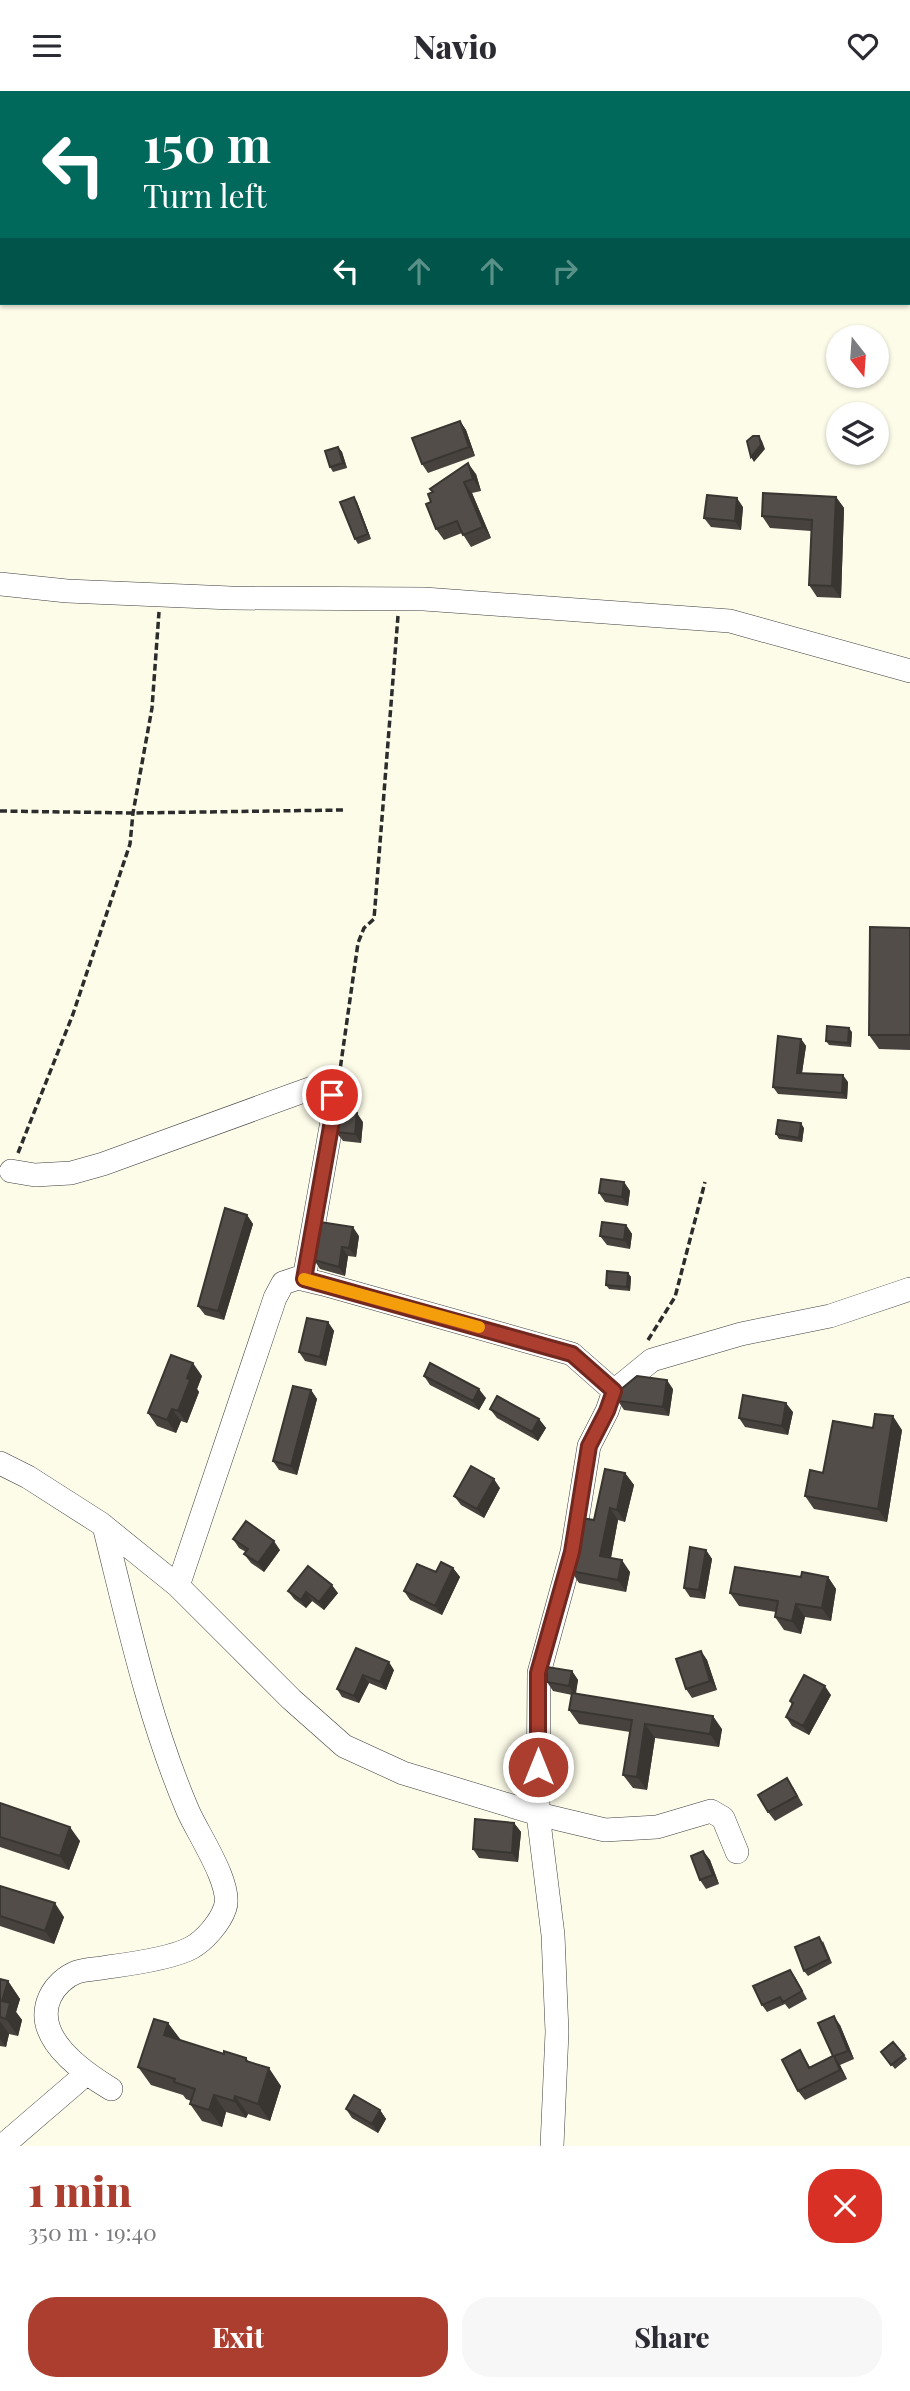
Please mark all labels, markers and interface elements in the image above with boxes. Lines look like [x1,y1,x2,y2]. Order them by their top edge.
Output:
text: Navio [413,24,497,67]
icon: menu [28,27,66,65]
icon: heart [844,27,882,65]
text: 150 m [143,110,271,175]
icon: left [28,119,119,210]
text: Turn left [143,173,267,216]
icon: left [327,252,365,290]
icon: ahead [400,252,438,290]
icon: ahead [473,252,511,290]
icon: right [546,252,584,290]
north arrow [826,325,889,389]
map controls [826,325,889,465]
button: layers [826,402,889,465]
pin [302,1065,362,1125]
icon: arrive [313,1076,351,1114]
position arrow [501,1730,575,1804]
text: 1 min [28,2162,132,2218]
button: close [808,2169,882,2243]
text: 350 m · 19:40 [28,2216,157,2247]
button: Exit [28,2297,448,2377]
button: Share [462,2297,882,2377]

